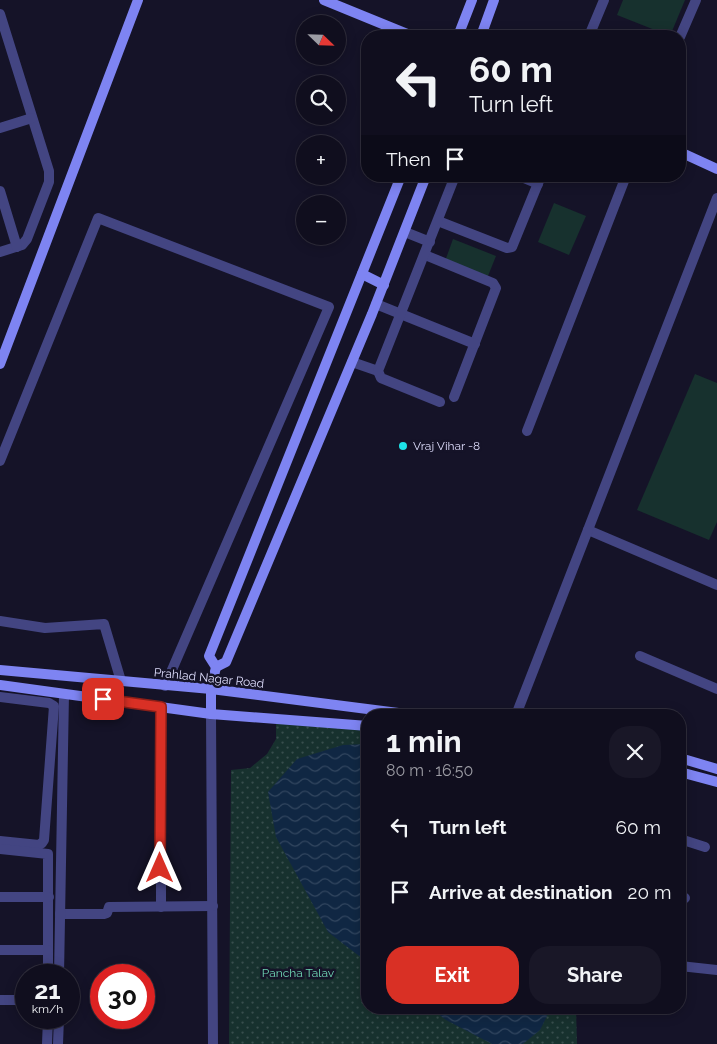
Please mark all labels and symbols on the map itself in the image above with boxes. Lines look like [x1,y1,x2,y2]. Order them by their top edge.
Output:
north arrow [296,15,346,65]
place label: Vraj Vihar -8 [413,439,480,453]
marker: Vraj Vihar -8 [397,440,409,452]
street label: Prahlad Nagar Road [153,665,265,691]
pin [82,678,124,720]
position arrow [133,841,185,893]
speed limit sign: 30 [90,964,155,1029]
park label: Pancha Talav [262,966,335,980]

